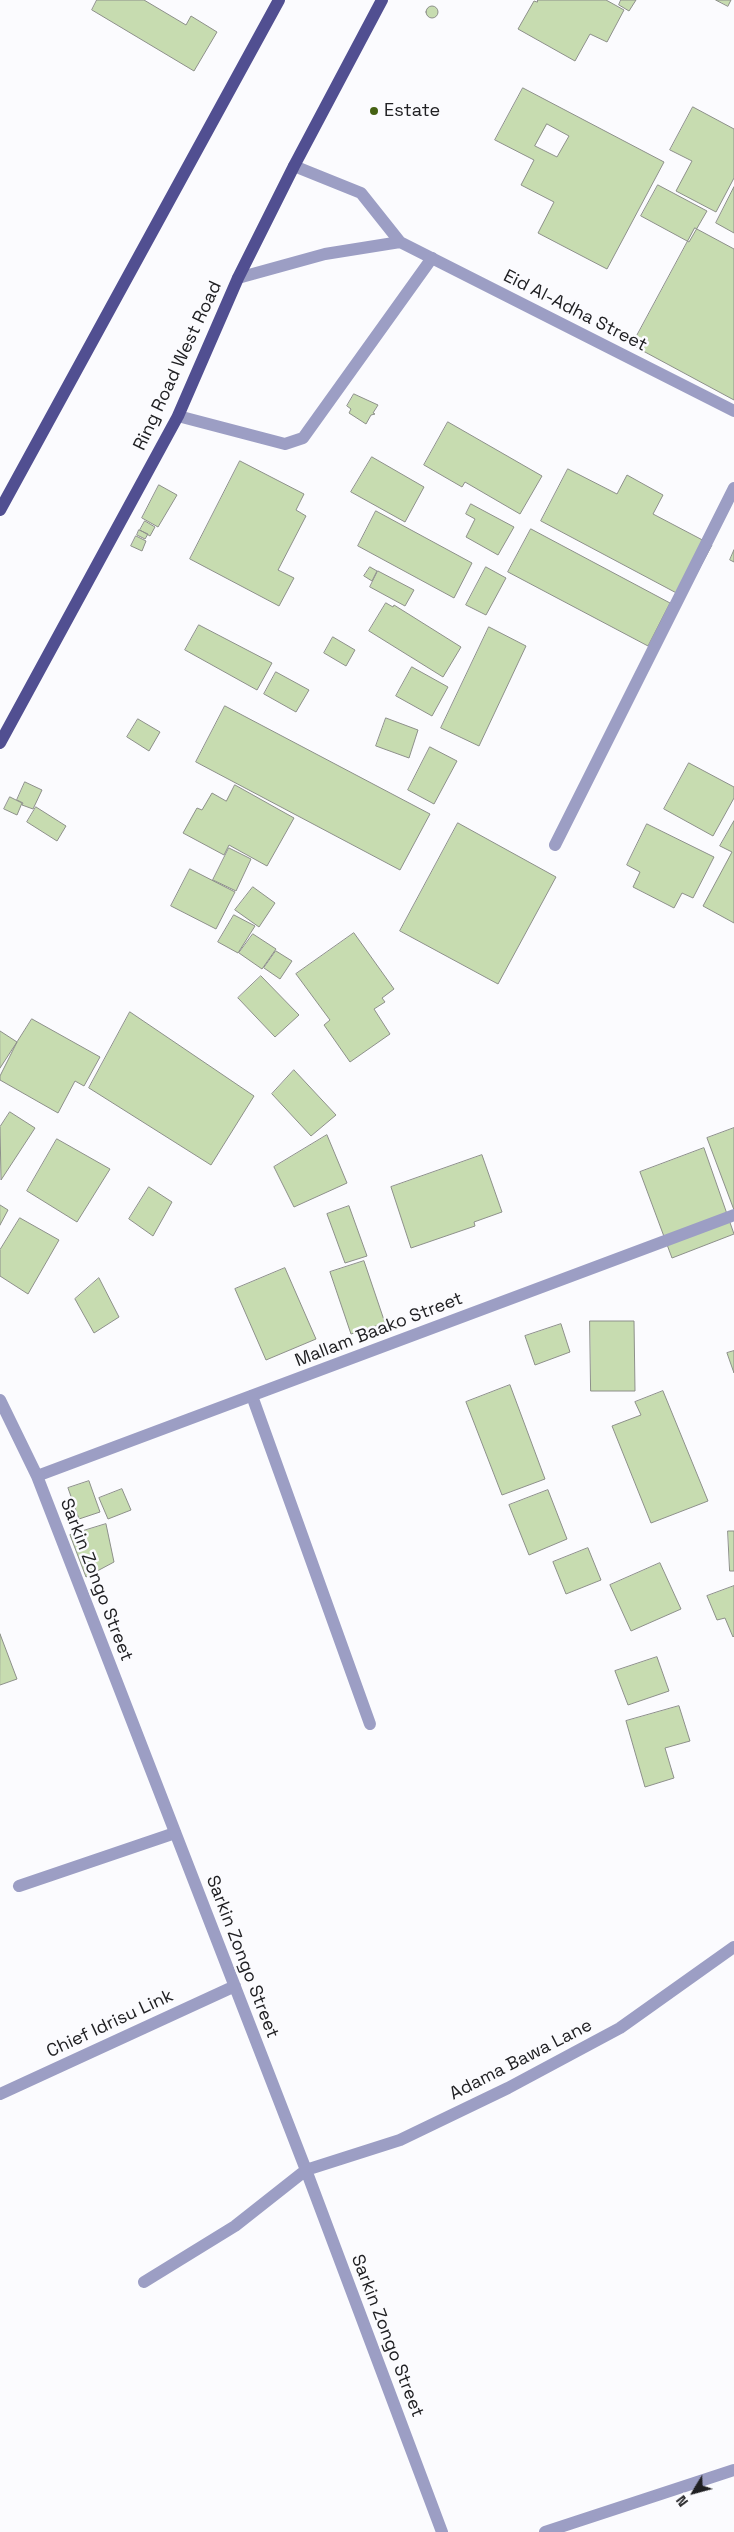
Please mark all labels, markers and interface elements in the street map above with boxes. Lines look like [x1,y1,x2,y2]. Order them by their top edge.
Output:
place label: Estate [384,100,440,122]
marker: Estate [368,105,380,117]
street label: Eid Al-Adha Street [500,265,650,357]
street label: Ring Road West Road [129,278,227,454]
street label: Mallam Baako Street [292,1288,466,1372]
street label: Sarkin Zongo Street [55,1496,137,1664]
street label: Sarkin Zongo Street [201,1873,283,2041]
street label: Chief Idrisu Link [43,1985,177,2063]
street label: Adama Bawa Lane [446,2015,596,2105]
street label: Sarkin Zongo Street [346,2252,428,2420]
north arrow [669,2467,719,2517]
text: N [672,2492,692,2510]

